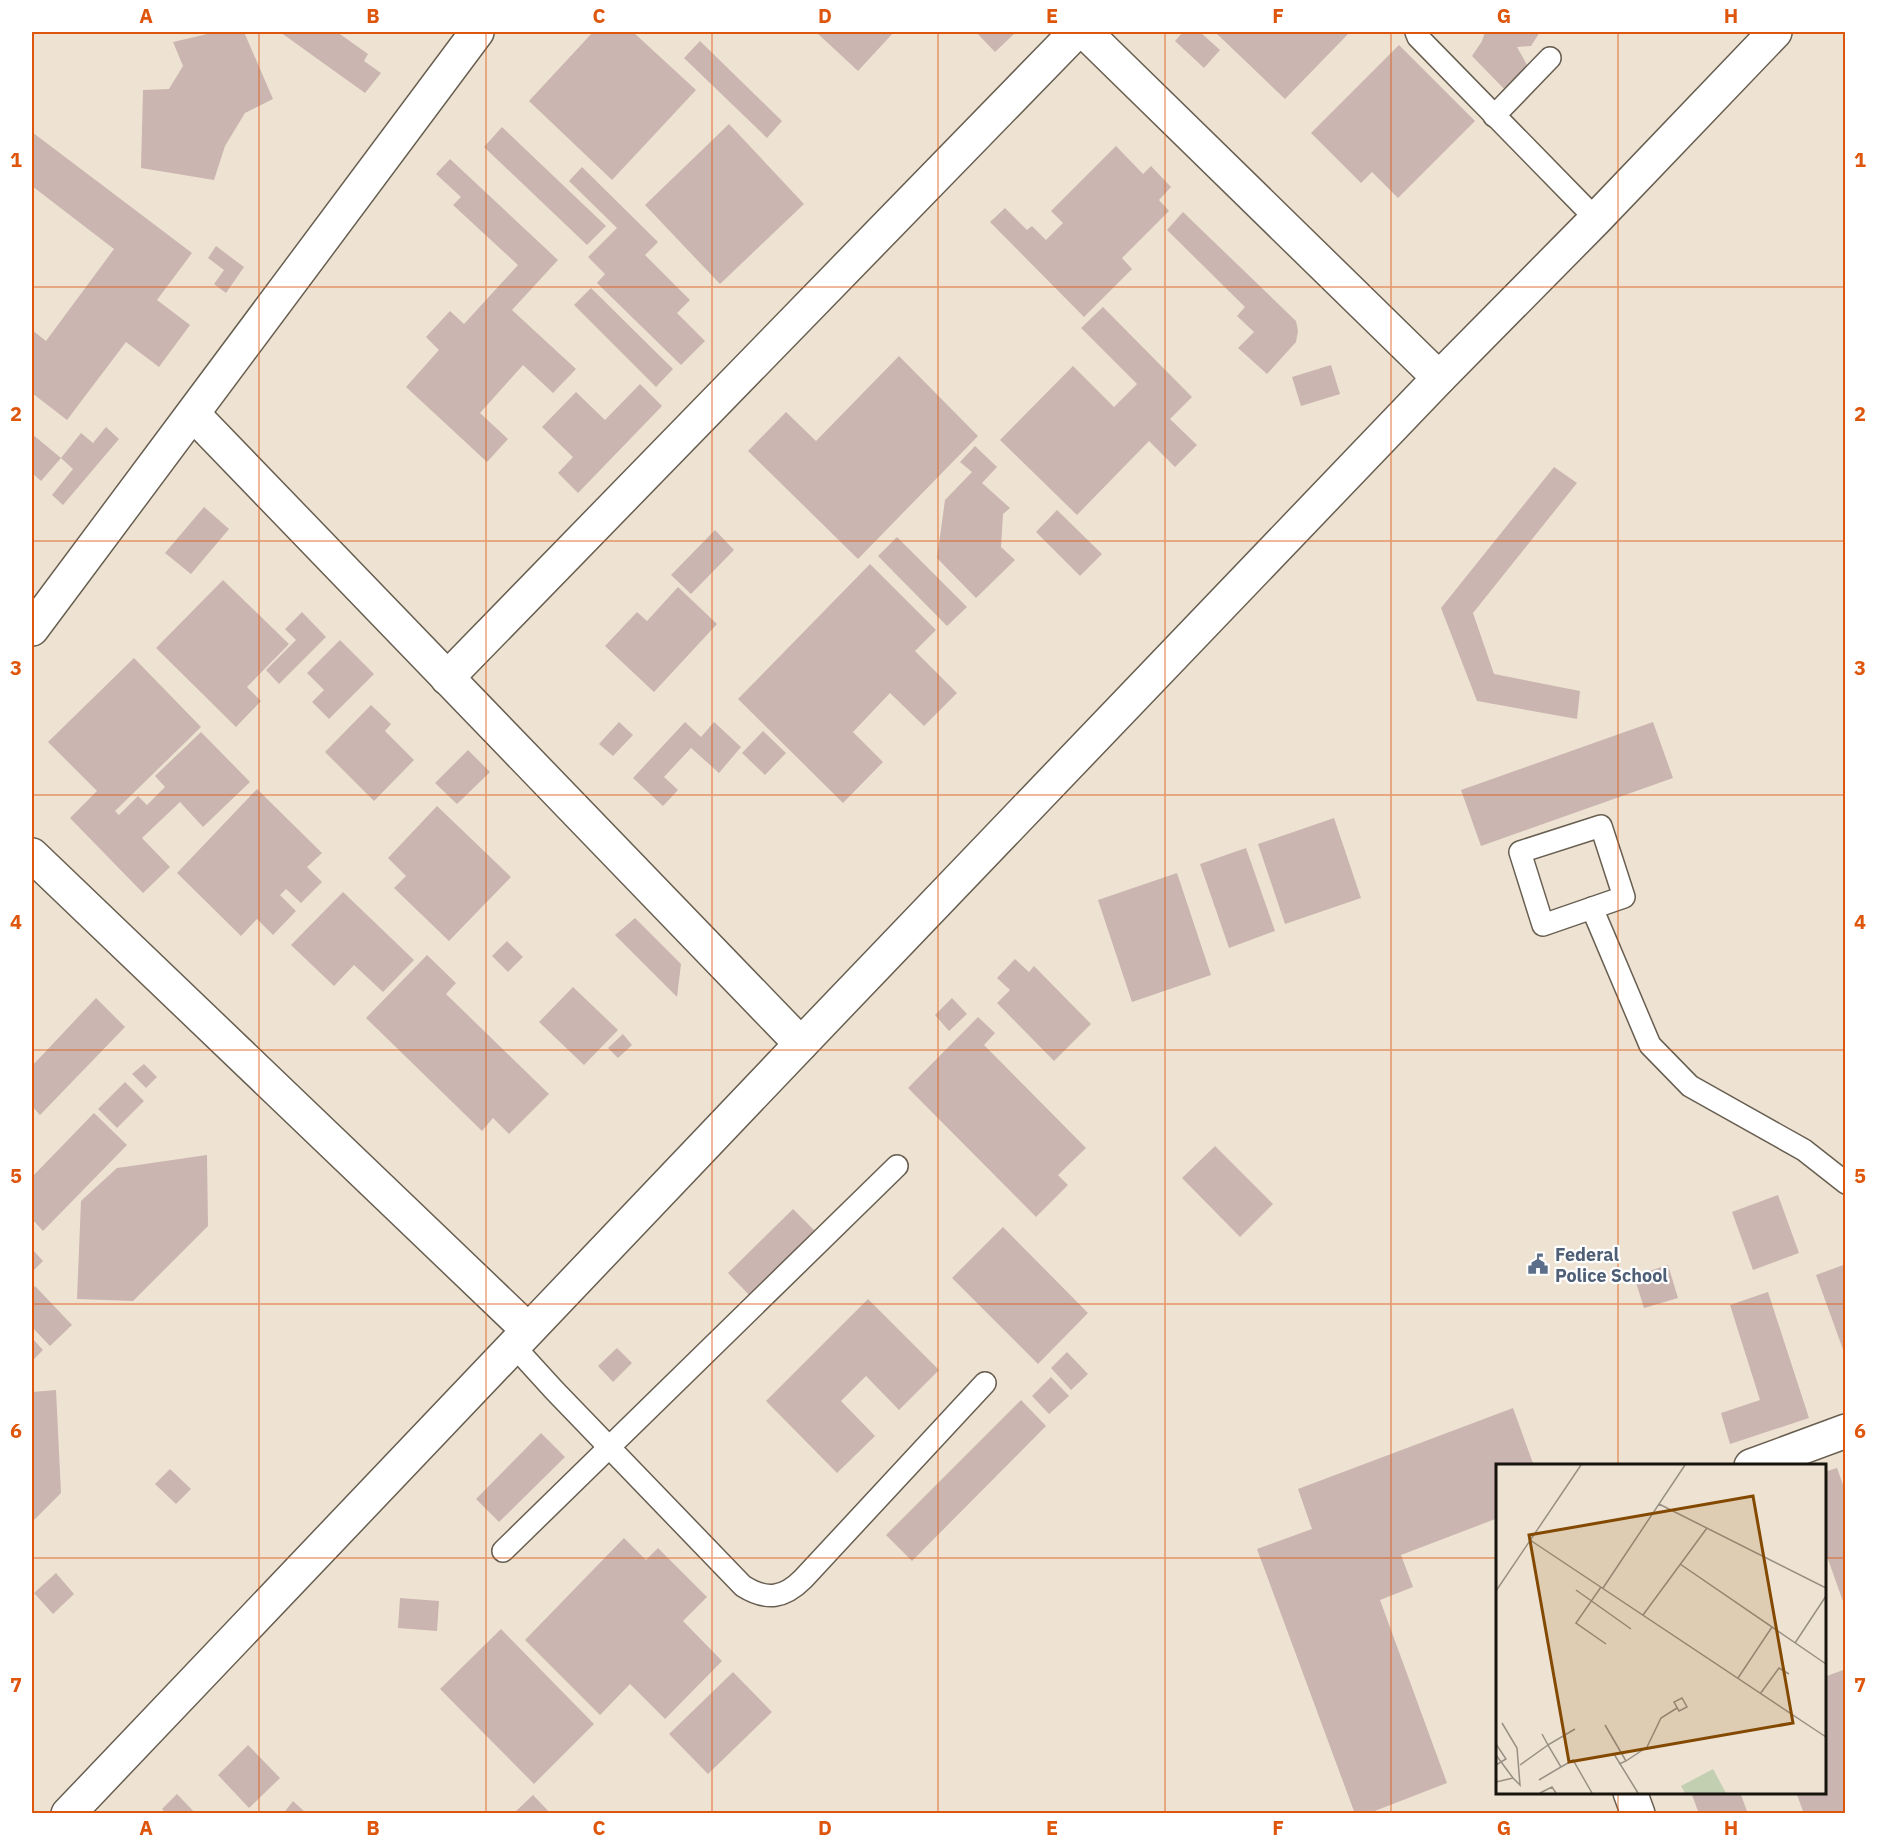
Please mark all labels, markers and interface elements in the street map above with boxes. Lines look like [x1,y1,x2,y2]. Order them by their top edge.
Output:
text: A [139,2,153,29]
text: B [366,2,380,29]
text: C [592,2,606,29]
text: D [818,2,832,29]
text: E [1046,2,1058,29]
text: F [1272,2,1284,29]
text: G [1497,2,1511,29]
text: H [1724,2,1738,29]
text: 1 [10,146,22,173]
text: 1 [1854,146,1866,173]
text: 2 [10,400,22,427]
text: 2 [1854,400,1866,427]
text: 3 [10,654,22,681]
text: 3 [1854,654,1866,681]
text: 4 [10,908,22,935]
text: 4 [1854,908,1866,935]
text: 5 [10,1162,22,1189]
text: 5 [1854,1162,1866,1189]
place label: Federal Police School [1555,1243,1668,1287]
public building icon: Federal Police School [1526,1252,1550,1276]
text: 6 [10,1417,22,1444]
text: 6 [1854,1417,1866,1444]
inset map [1496,1464,1826,1794]
text: 7 [10,1671,22,1698]
text: 7 [1854,1671,1866,1698]
text: A [139,1814,153,1841]
text: B [366,1814,380,1841]
text: C [592,1814,606,1841]
text: D [818,1814,832,1841]
text: E [1046,1814,1058,1841]
text: F [1272,1814,1284,1841]
text: G [1497,1814,1511,1841]
text: H [1724,1814,1738,1841]

